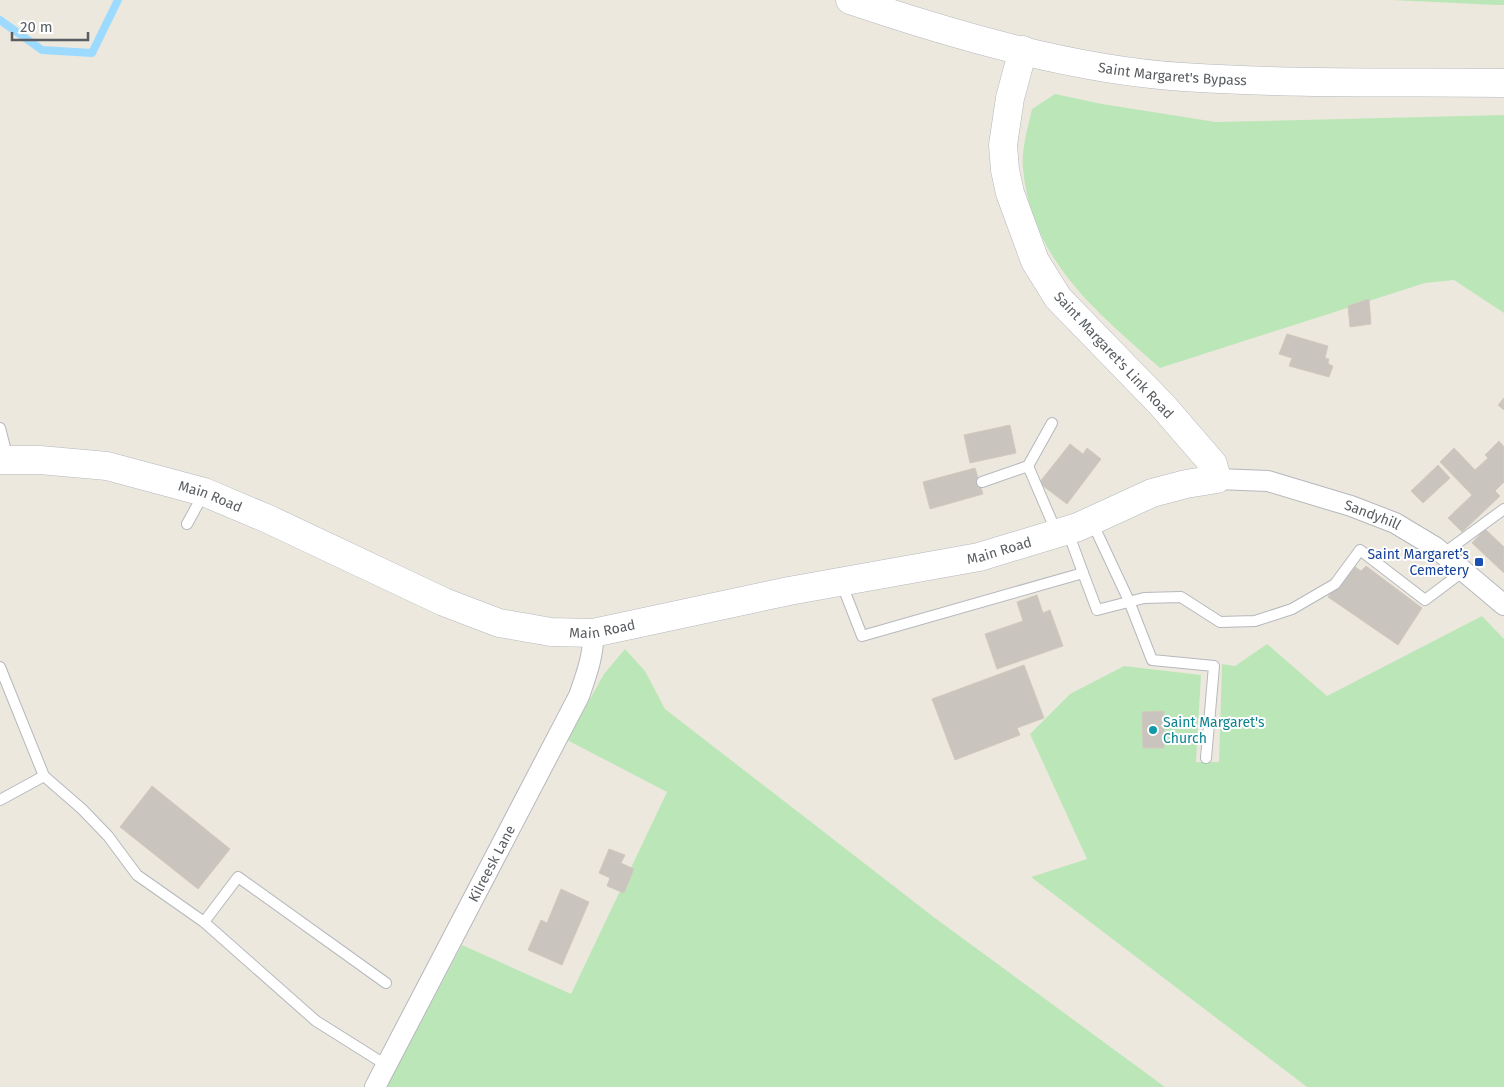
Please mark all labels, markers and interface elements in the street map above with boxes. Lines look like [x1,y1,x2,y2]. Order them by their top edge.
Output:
scale bar [12,10,89,42]
text: 20 m [20,18,53,36]
street label: Saint Margaret's Bypass [1097,59,1248,89]
street label: Saint Margaret's Link Road [1050,288,1177,422]
street label: Main Road [176,478,245,516]
street label: Sandyhill [1342,497,1404,534]
street label: Main Road [966,534,1034,568]
place label: Saint Margaret’s Cemetery [1367,546,1469,579]
marker: Saint Margaret’s Cemetery [1473,556,1485,568]
street label: Main Road [569,616,637,642]
place label: Saint Margaret's Church [1163,714,1265,747]
marker: Saint Margaret's Church [1147,724,1159,736]
street label: Kilreesk Lane [465,822,519,905]

